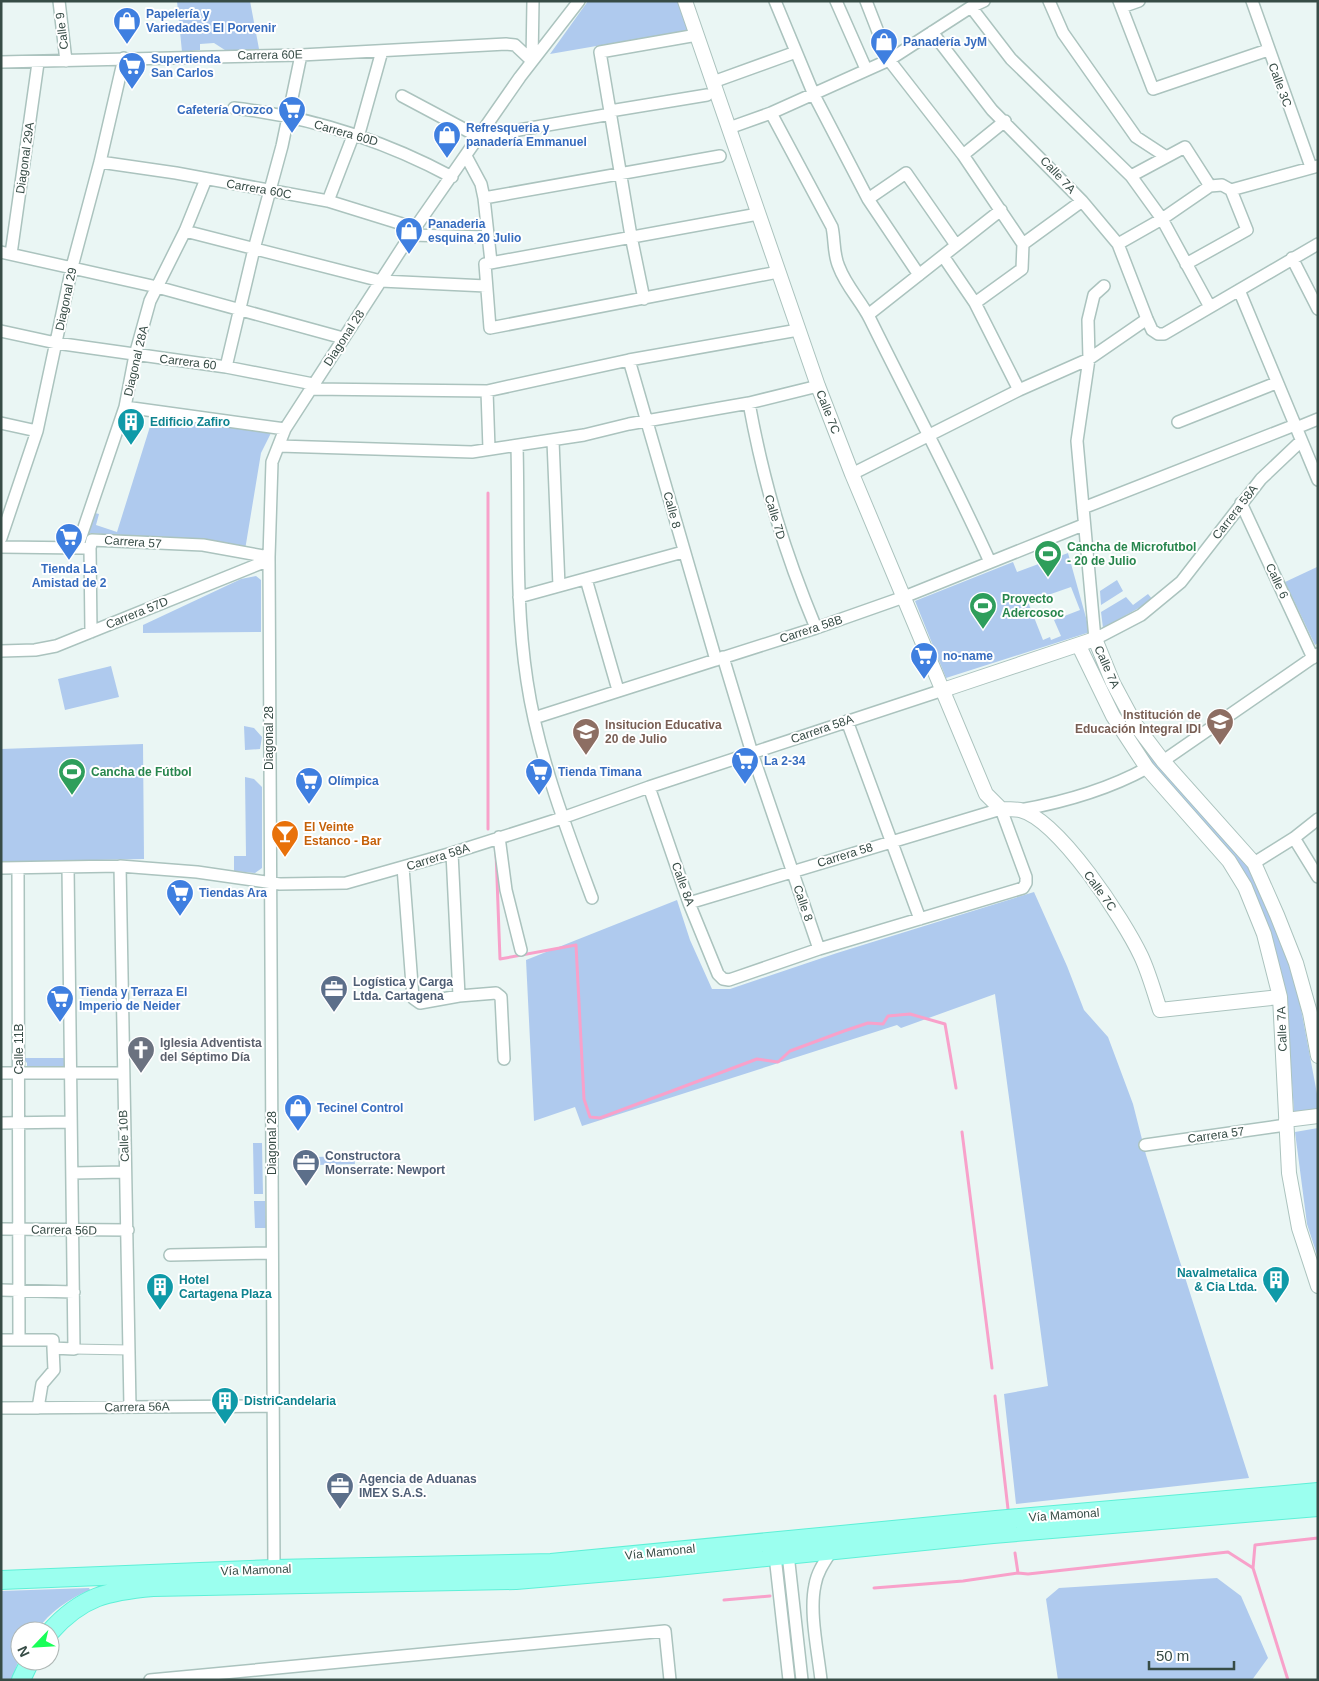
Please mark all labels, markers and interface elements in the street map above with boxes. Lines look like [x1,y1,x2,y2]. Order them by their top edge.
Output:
shop icon: Papelería y Variedades El Porvenir [112,6,142,45]
place label: Papelería y Variedades El Porvenir [146,7,276,35]
street label: Calle 9 [53,11,71,50]
shop icon: Panadería JyM [869,27,899,66]
place label: Panadería JyM [903,35,987,49]
street label: Carrera 60E [237,47,303,63]
supermarket icon: Supertienda San Carlos [117,51,147,90]
place label: Supertienda San Carlos [151,52,221,80]
street label: Calle 3C [1266,61,1295,109]
supermarket icon: Cafetería Orozco [277,95,307,134]
place label: Cafetería Orozco [177,103,273,117]
street label: Carrera 60D [312,117,380,149]
shop icon: Refresqueria y panadería Emmanuel [432,120,462,159]
street label: Diagonal 29A [13,121,37,195]
place label: Refresqueria y panadería Emmanuel [466,121,587,149]
street label: Calle 7A [1037,154,1079,196]
street label: Carrera 60C [225,176,293,202]
shop icon: Panaderia esquina 20 Julio [394,216,424,255]
place label: Panaderia esquina 20 Julio [428,217,521,245]
street label: Diagonal 29 [52,266,80,332]
street label: Diagonal 28 [321,307,367,369]
street label: Diagonal 28A [121,324,151,398]
street label: Carrera 60 [159,352,218,372]
street label: Calle 7C [813,388,843,436]
building icon: Edificio Zafiro [116,407,146,446]
place label: Edificio Zafiro [150,415,230,429]
street label: Carrera 58A [1209,482,1261,542]
street label: Calle 8 [660,490,684,530]
street label: Calle 7D [762,493,789,541]
supermarket icon: Tienda La Amistad de 2 [54,522,84,561]
street label: Carrera 57 [104,533,162,551]
sports icon: Cancha de Microfutbol - 20 de Julio [1033,539,1063,578]
place label: Cancha de Microfutbol - 20 de Julio [1067,540,1196,568]
street label: Calle 6 [1263,561,1291,601]
place label: Tienda La Amistad de 2 [32,562,107,590]
sports icon: Proyecto Adercosoc [968,591,998,630]
place label: Proyecto Adercosoc [1002,592,1064,620]
street label: Carrera 57D [104,594,171,632]
street label: Carrera 58B [778,612,844,646]
supermarket icon: no-name [909,641,939,680]
street label: Calle 7A [1091,643,1123,691]
place label: no-name [943,649,993,663]
street label: Diagonal 28 [262,706,276,770]
school or university icon: Institución de Educación Integral IDI [1205,707,1235,746]
place label: Institución de Educación Integral IDI [1075,708,1201,736]
street label: Carrera 58A [789,712,855,746]
school or university icon: Insitucion Educativa 20 de Julio [571,717,601,756]
place label: Insitucion Educativa 20 de Julio [605,718,722,746]
supermarket icon: La 2-34 [730,746,760,785]
place label: La 2-34 [764,754,806,768]
sports icon: Cancha de Fútbol [57,757,87,796]
supermarket icon: Tienda Timana [524,757,554,796]
place label: Cancha de Fútbol [91,765,192,779]
place label: Tienda Timana [558,765,642,779]
supermarket icon: Olímpica [294,766,324,805]
place label: Olímpica [328,774,379,788]
bar icon: El Veinte Estanco - Bar [270,819,300,858]
place label: El Veinte Estanco - Bar [304,820,382,848]
street label: Carrera 58 [816,840,875,870]
street label: Carrera 58A [405,841,471,873]
street label: Calle 8A [669,860,697,908]
street label: Calle 7C [1081,868,1119,914]
supermarket icon: Tiendas Ara [165,878,195,917]
street label: Calle 8 [790,883,816,923]
place label: Tiendas Ara [199,886,267,900]
office icon: Logística y Carga Ltda. Cartagena [319,974,349,1013]
place label: Logística y Carga Ltda. Cartagena [353,975,453,1003]
supermarket icon: Tienda y Terraza El Imperio de Neider [45,984,75,1023]
place label: Tienda y Terraza El Imperio de Neider [79,985,187,1013]
street label: Calle 7A [1274,1006,1290,1052]
street label: Calle 11B [12,1023,26,1075]
church icon: Iglesia Adventista del Séptimo Día [126,1035,156,1074]
place label: Iglesia Adventista del Séptimo Día [160,1036,262,1064]
shop icon: Tecinel Control [283,1093,313,1132]
place label: Tecinel Control [317,1101,403,1115]
street label: Calle 10B [116,1110,132,1162]
street label: Diagonal 28 [265,1111,279,1175]
street label: Carrera 57 [1187,1124,1246,1146]
office icon: Constructora Monserrate: Newport [291,1148,321,1187]
place label: Constructora Monserrate: Newport [325,1149,445,1177]
street label: Carrera 56D [31,1222,97,1238]
building icon: Navalmetalica & Cia Ltda. [1261,1265,1291,1304]
place label: Navalmetalica & Cia Ltda. [1177,1266,1257,1294]
building icon: Hotel Cartagena Plaza [145,1272,175,1311]
place label: Hotel Cartagena Plaza [179,1273,272,1301]
building icon: DistriCandelaria [210,1386,240,1425]
place label: DistriCandelaria [244,1394,336,1408]
street label: Carrera 56A [104,1399,170,1415]
office icon: Agencia de Aduanas IMEX S.A.S. [325,1471,355,1510]
place label: Agencia de Aduanas IMEX S.A.S. [359,1472,477,1500]
street label: Vía Mamonal [1028,1506,1100,1524]
street label: Vía Mamonal [624,1541,696,1563]
street label: Vía Mamonal [220,1562,292,1578]
north arrow [10,1621,60,1671]
scale bar [1149,1638,1234,1670]
text: N [14,1644,33,1659]
text: 50 m [1156,1647,1189,1664]

